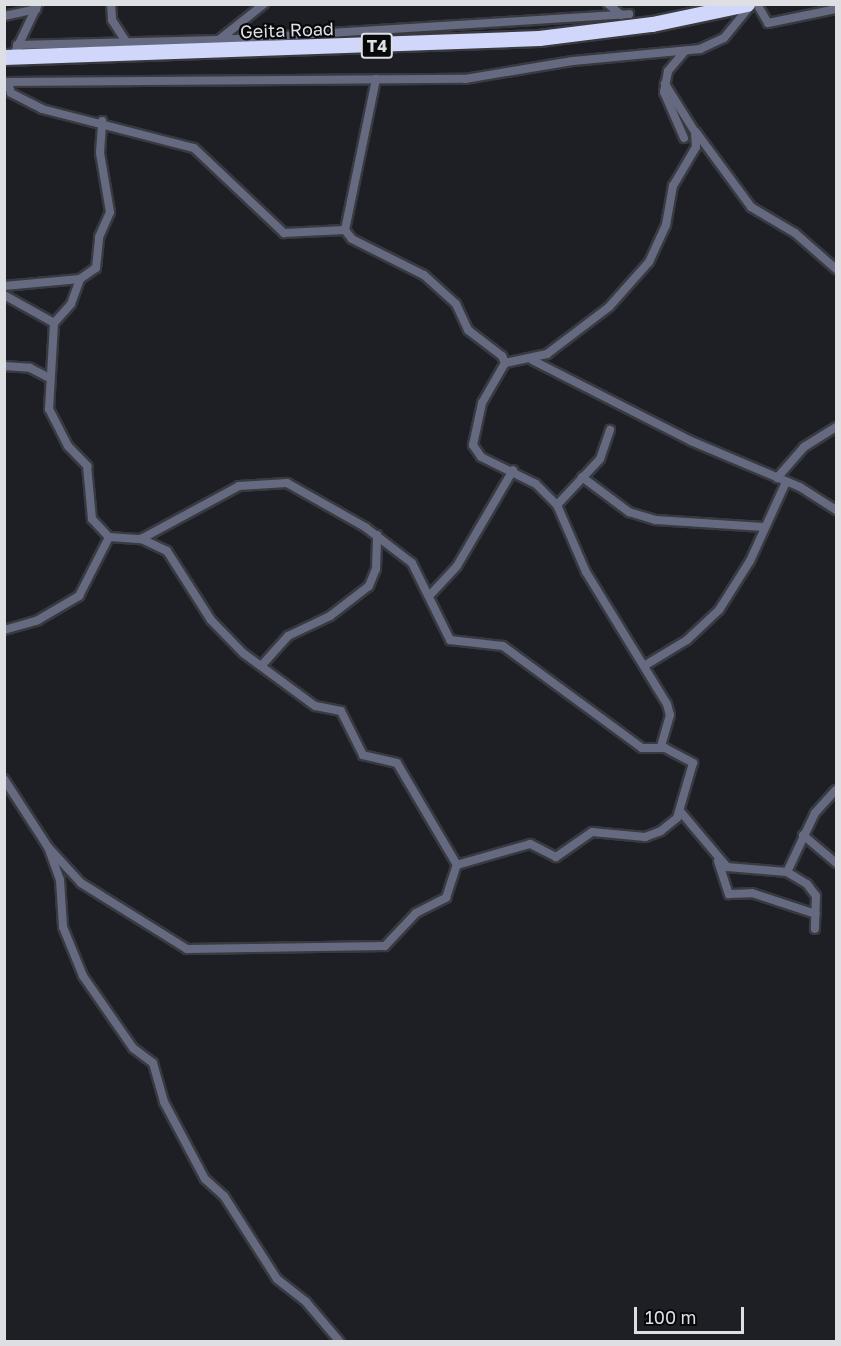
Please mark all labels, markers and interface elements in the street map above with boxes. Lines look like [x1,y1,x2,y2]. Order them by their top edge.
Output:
street label: Geita Road [240,18,334,42]
road number: T4 [360,33,394,59]
scale bar [637,1295,746,1333]
text: 100 m [645,1306,696,1328]

